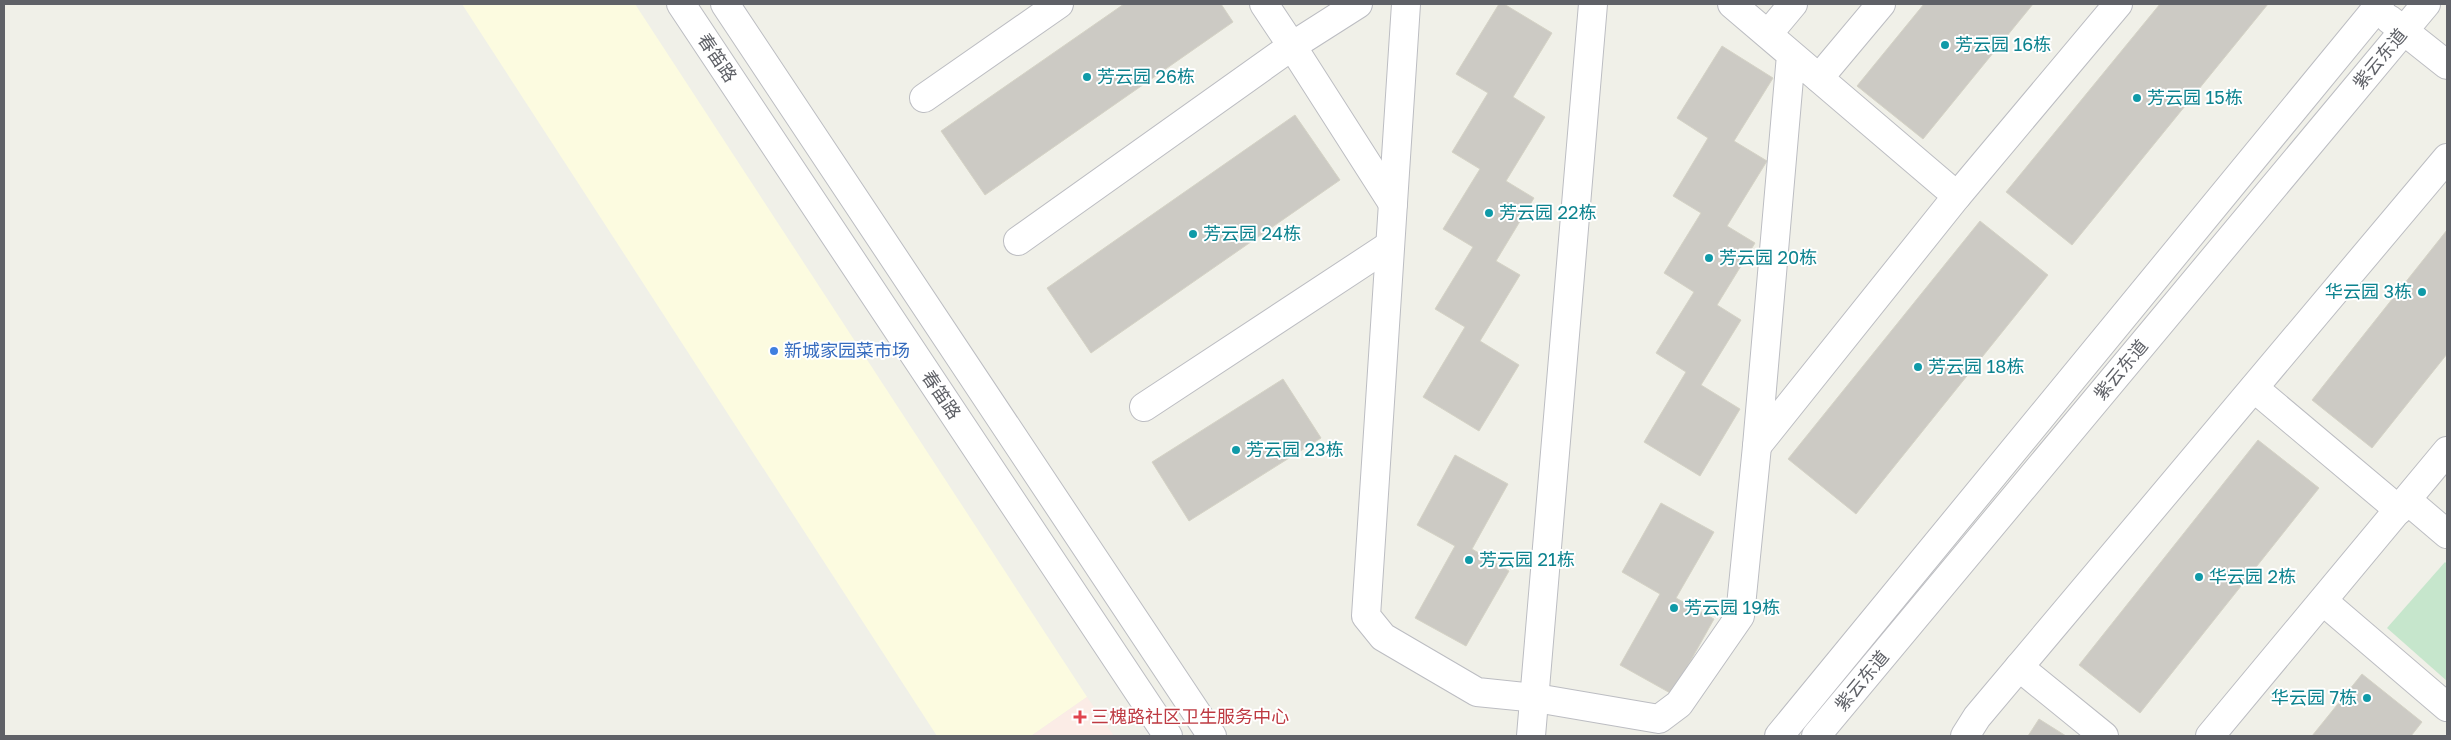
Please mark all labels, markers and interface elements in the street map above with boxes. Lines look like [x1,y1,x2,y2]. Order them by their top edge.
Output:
street label: 紫云东道 [2348,24,2411,93]
street label: 春笛路 [694,29,742,86]
place label: 芳云园 16栋 [1955,33,2051,55]
marker: 芳云园 16栋 [1939,39,1951,51]
place label: 芳云园 26栋 [1097,65,1195,87]
marker: 芳云园 26栋 [1081,71,1093,83]
place label: 芳云园 15栋 [2147,86,2243,108]
marker: 芳云园 15栋 [2131,92,2143,104]
place label: 芳云园 22栋 [1499,201,1596,223]
marker: 芳云园 22栋 [1483,207,1495,219]
place label: 芳云园 24栋 [1203,222,1301,244]
marker: 芳云园 24栋 [1187,228,1199,240]
place label: 芳云园 20栋 [1719,246,1817,268]
marker: 芳云园 20栋 [1703,252,1715,264]
place label: 华云园 3栋 [2325,280,2412,302]
marker: 华云园 3栋 [2416,286,2428,298]
street label: 紫云东道 [2089,335,2152,404]
place label: 新城家园菜市场 [784,339,910,361]
marker: 新城家园菜市场 [768,345,780,357]
place label: 芳云园 18栋 [1928,355,2024,377]
marker: 芳云园 18栋 [1912,361,1924,373]
street label: 春笛路 [918,366,966,423]
place label: 芳云园 23栋 [1246,438,1343,460]
marker: 芳云园 23栋 [1230,444,1242,456]
place label: 芳云园 21栋 [1479,548,1575,570]
marker: 芳云园 21栋 [1463,554,1475,566]
place label: 华云园 2栋 [2209,565,2296,587]
marker: 华云园 2栋 [2193,571,2205,583]
place label: 芳云园 19栋 [1684,596,1780,618]
marker: 芳云园 19栋 [1668,602,1680,614]
street label: 紫云东道 [1830,646,1893,715]
place label: 华云园 7栋 [2271,686,2357,708]
marker: 华云园 7栋 [2361,692,2373,704]
place label: 三槐路社区卫生服务中心 [1091,705,1289,727]
marker: 三槐路社区卫生服务中心 [1073,710,1087,724]

